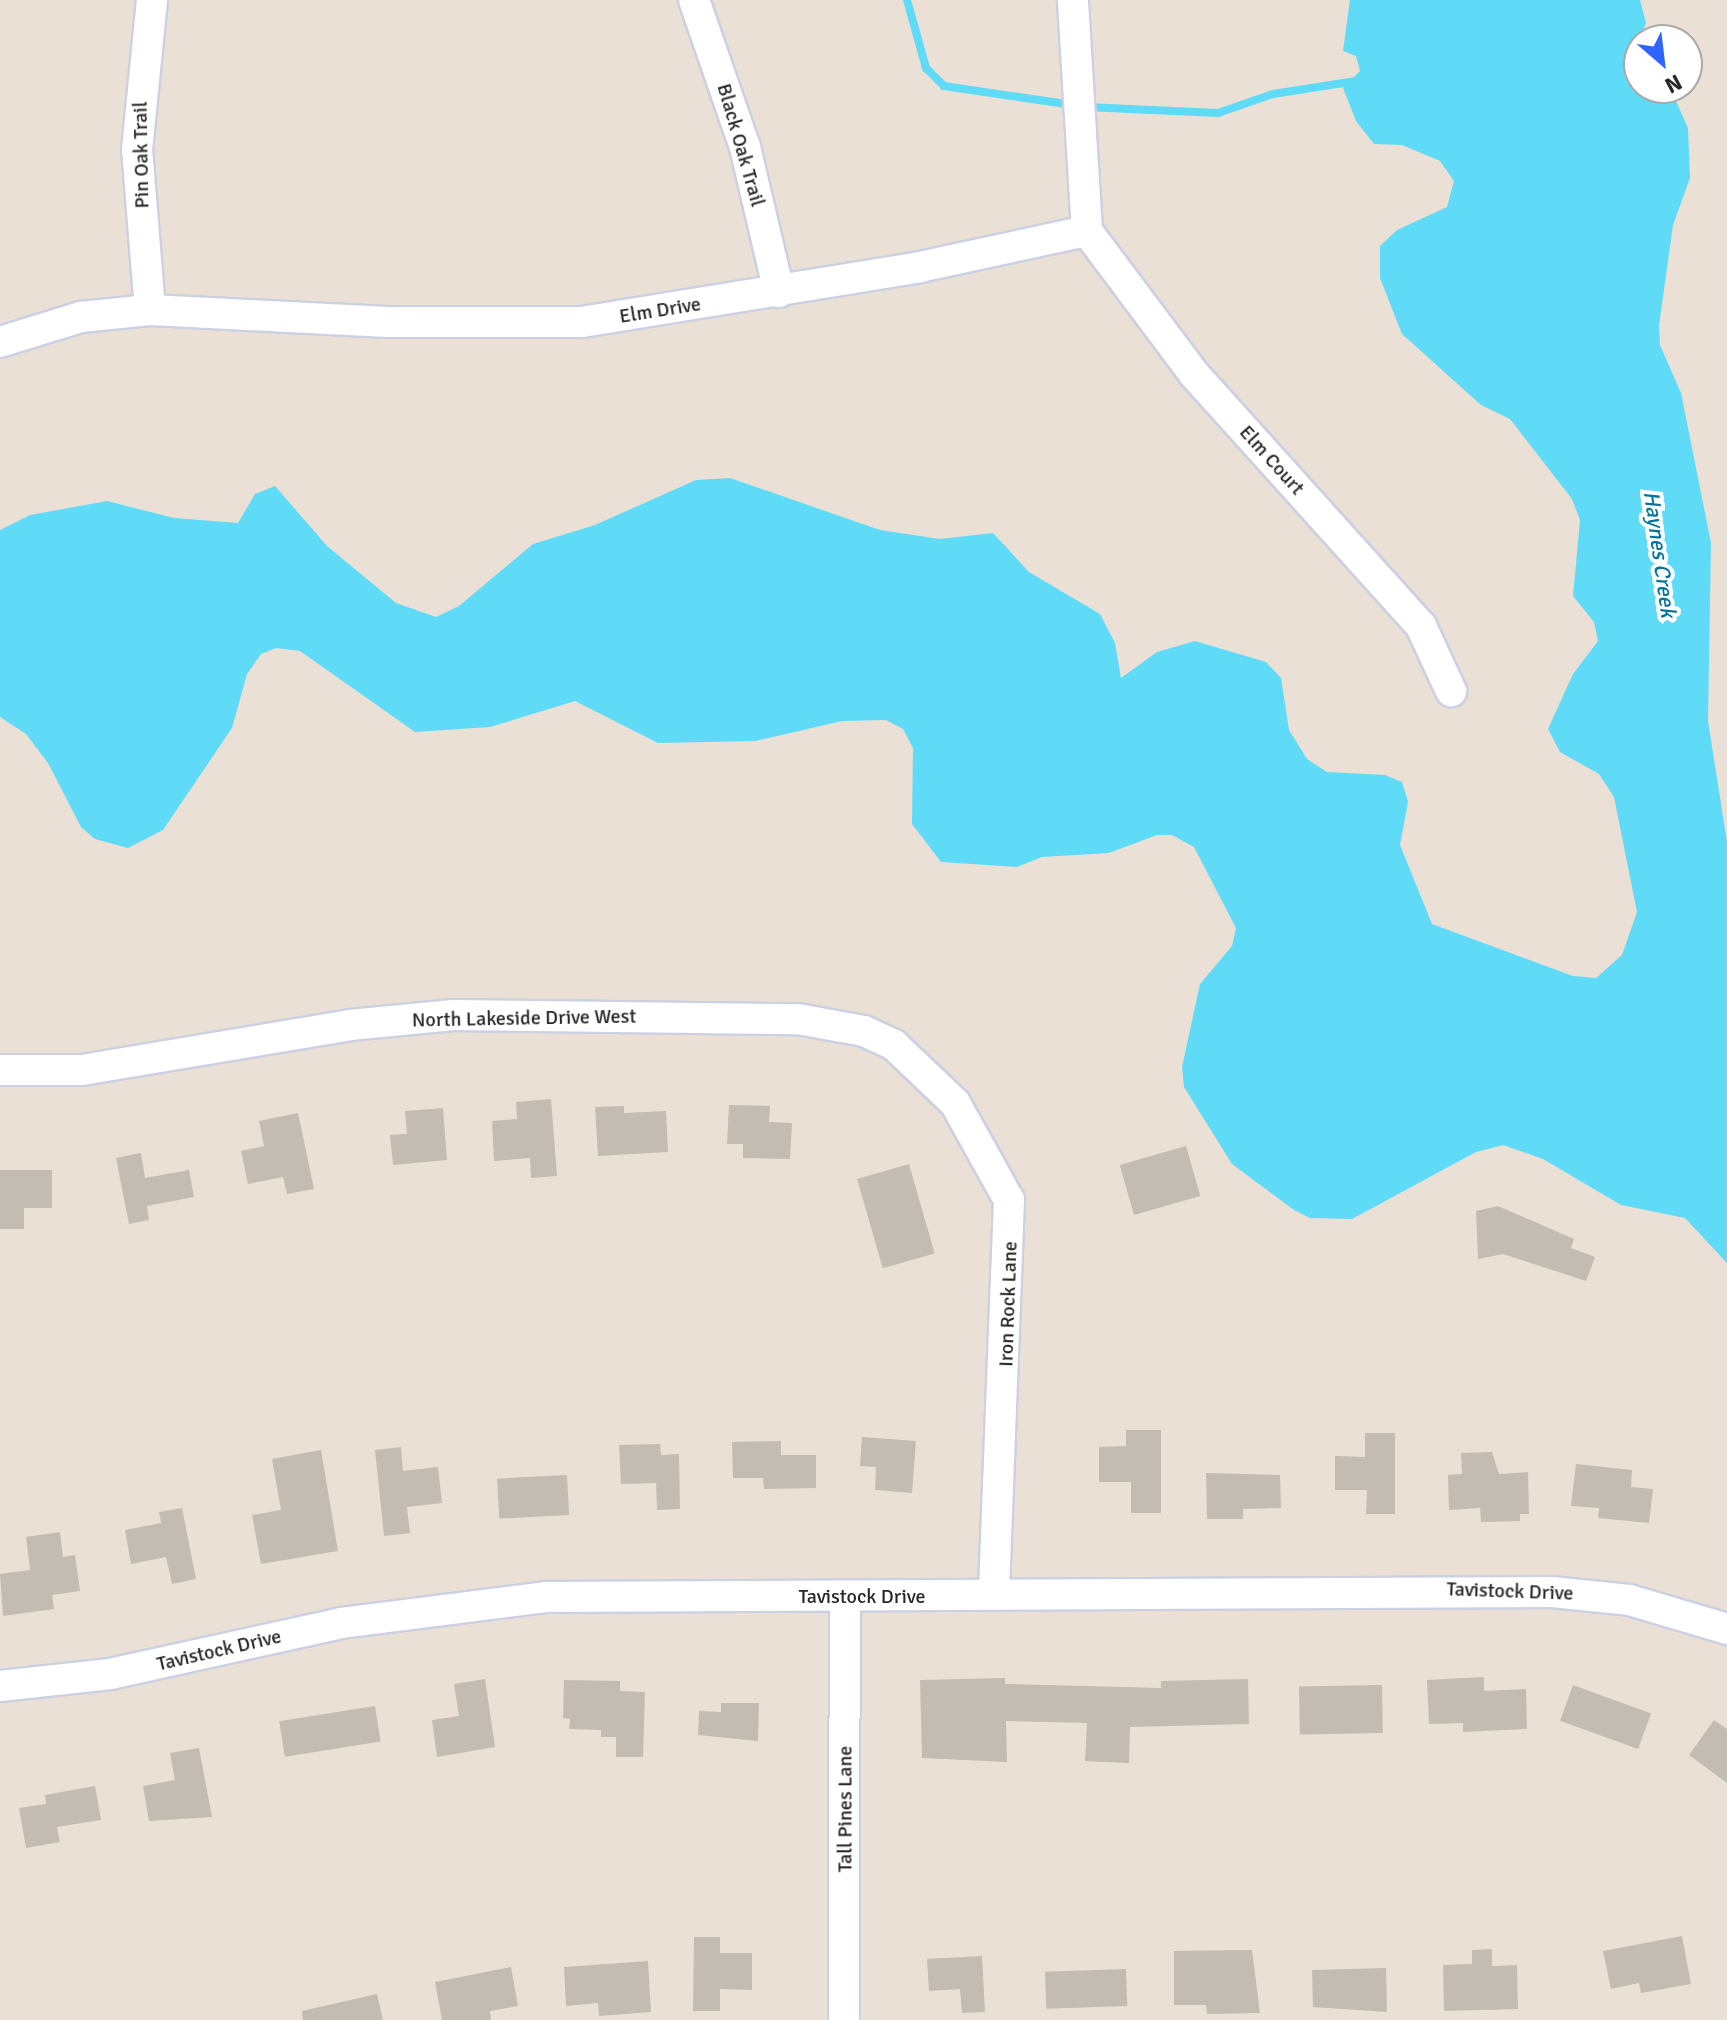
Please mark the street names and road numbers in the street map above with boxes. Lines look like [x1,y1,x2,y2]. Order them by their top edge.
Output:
street label: Black Oak Trail [712,81,770,209]
street label: Pin Oak Trail [128,101,154,209]
street label: Elm Drive [617,292,703,328]
street label: Elm Court [1234,420,1310,500]
street label: North Lakeside Drive West [412,1004,636,1032]
street label: Iron Rock Lane [994,1241,1022,1367]
street label: Tavistock Drive [1446,1577,1574,1605]
street label: Tavistock Drive [798,1584,926,1608]
street label: Tavistock Drive [154,1624,284,1676]
street label: Tall Pines Lane [833,1746,857,1872]

